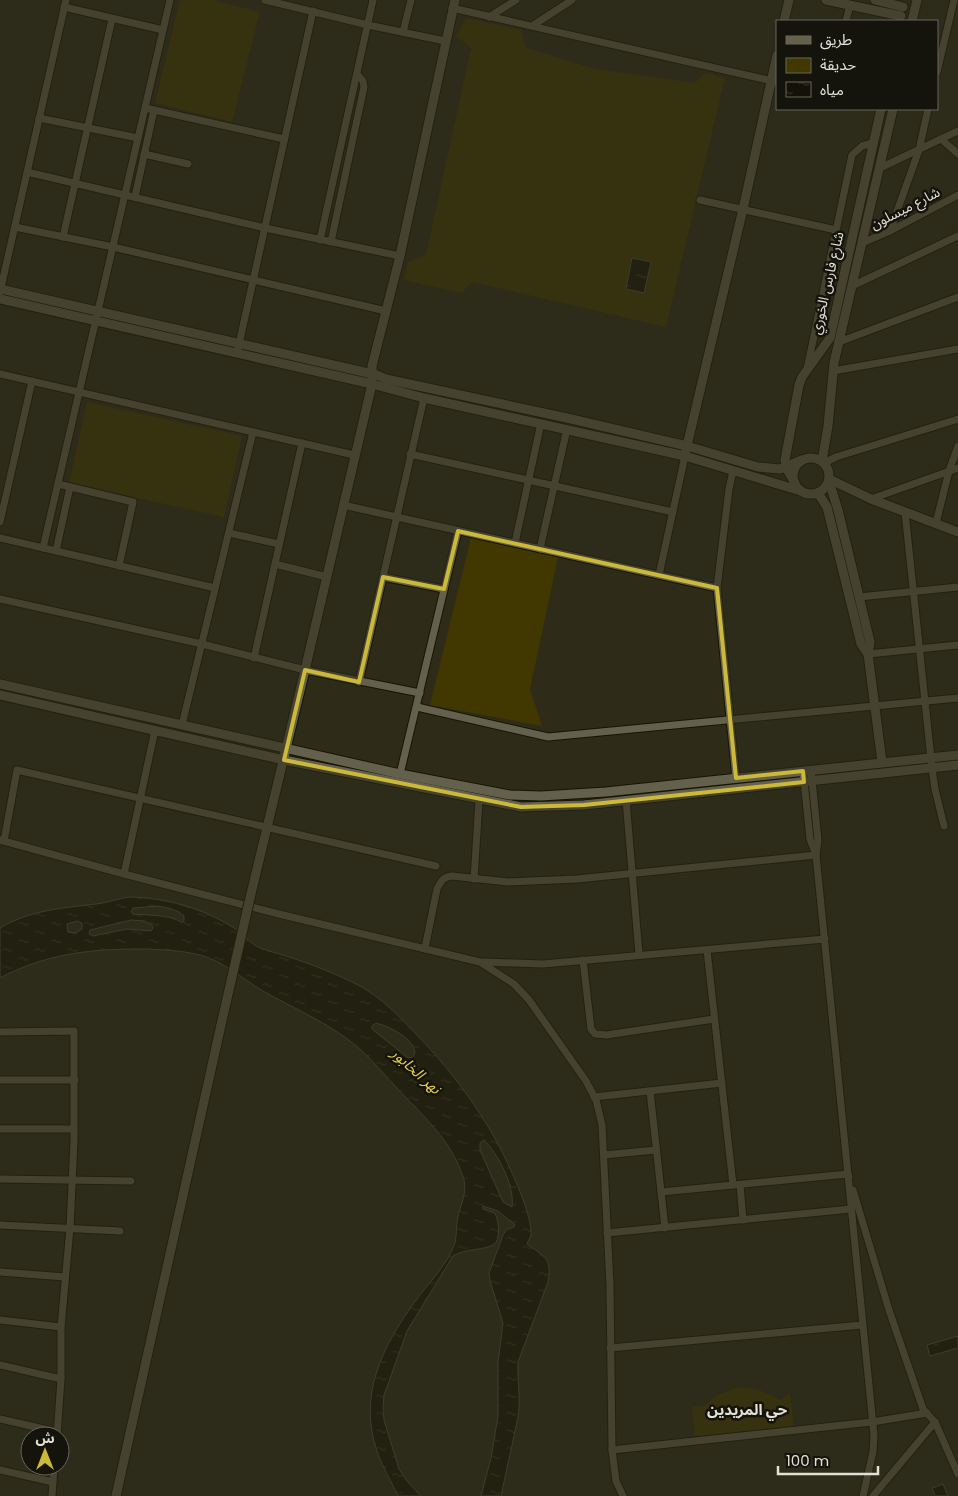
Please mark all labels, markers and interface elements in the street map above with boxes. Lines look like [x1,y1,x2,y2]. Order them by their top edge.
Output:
legend [776,20,938,110]
text: طريق [820,29,852,50]
text: حديقة [820,54,856,75]
text: مياه [820,79,844,100]
street label: شارع ميسلون [867,182,944,235]
street label: شارع فارس الخوري [805,230,850,337]
water label: نهر الخابور [386,1042,447,1100]
district label: حي المريدين [707,1399,788,1421]
north arrow [20,1426,70,1476]
text: ش [35,1428,55,1448]
scale bar [778,1444,878,1476]
text: 100 m [786,1450,829,1471]

